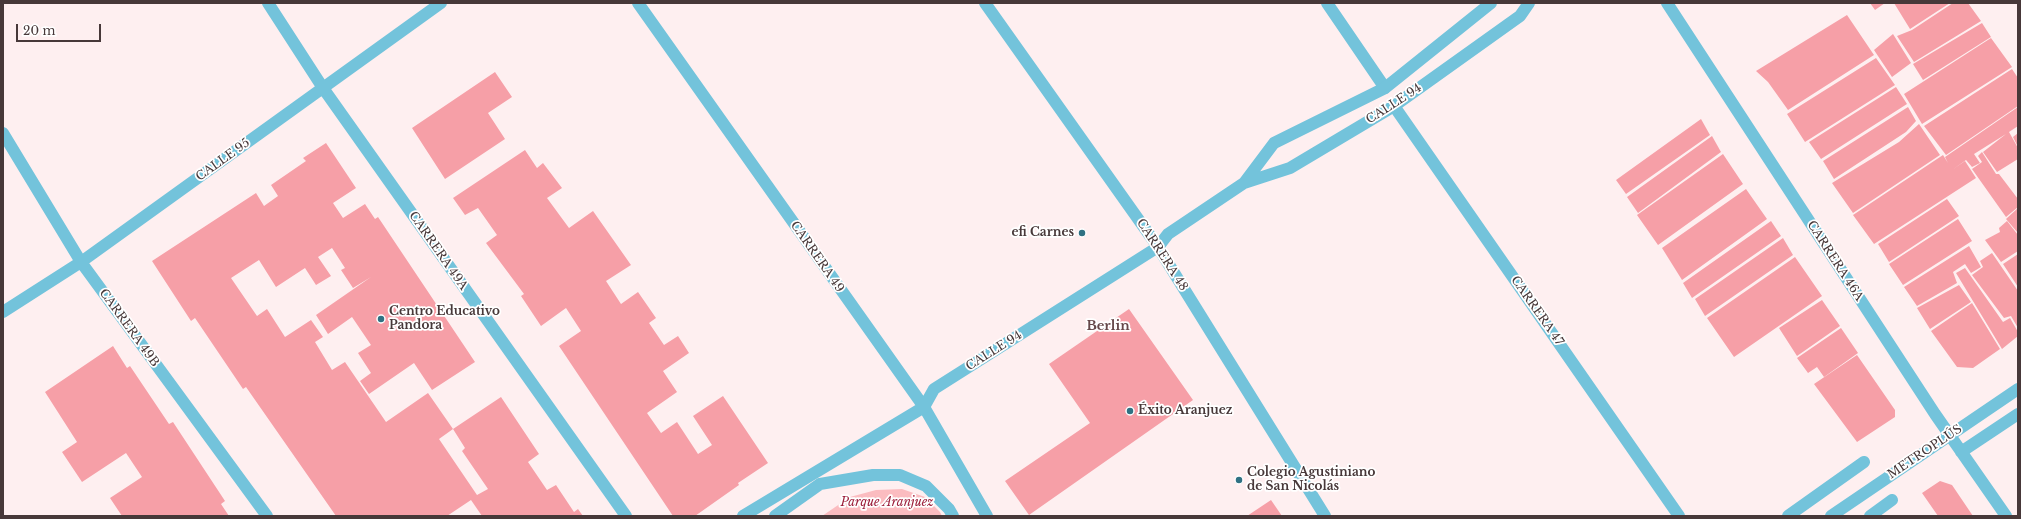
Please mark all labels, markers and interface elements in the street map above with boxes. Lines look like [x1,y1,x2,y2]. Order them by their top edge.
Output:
scale bar [18,16,103,42]
text: 20 m [23,23,55,38]
street label: CALLE 94 [1364,81,1424,127]
street label: CALLE 95 [193,136,253,184]
street label: CARRERA 49A [406,209,470,293]
street label: CARRERA 48 [1133,216,1191,294]
street label: CARRERA 46A [1804,218,1866,304]
street label: CARRERA 49 [787,219,847,295]
place label: efi Carnes [1011,226,1074,240]
marker: efi Carnes [1077,228,1087,238]
street label: CARRERA 47 [1508,273,1566,349]
street label: CARRERA 49B [96,286,162,370]
place label: Centro Educativo Pandora [389,305,500,333]
marker: Centro Educativo Pandora [376,314,386,324]
district label: Berlin [1086,318,1130,334]
street label: CALLE 94 [963,328,1025,374]
place label: Éxito Aranjuez [1138,404,1233,418]
marker: Éxito Aranjuez [1125,406,1135,416]
street label: METROPLÚS [1885,422,1965,482]
place label: Colegio Agustiniano de San Nicolás [1247,466,1375,494]
marker: Colegio Agustiniano de San Nicolás [1234,475,1244,485]
park label: Parque Aranjuez [841,496,933,510]

